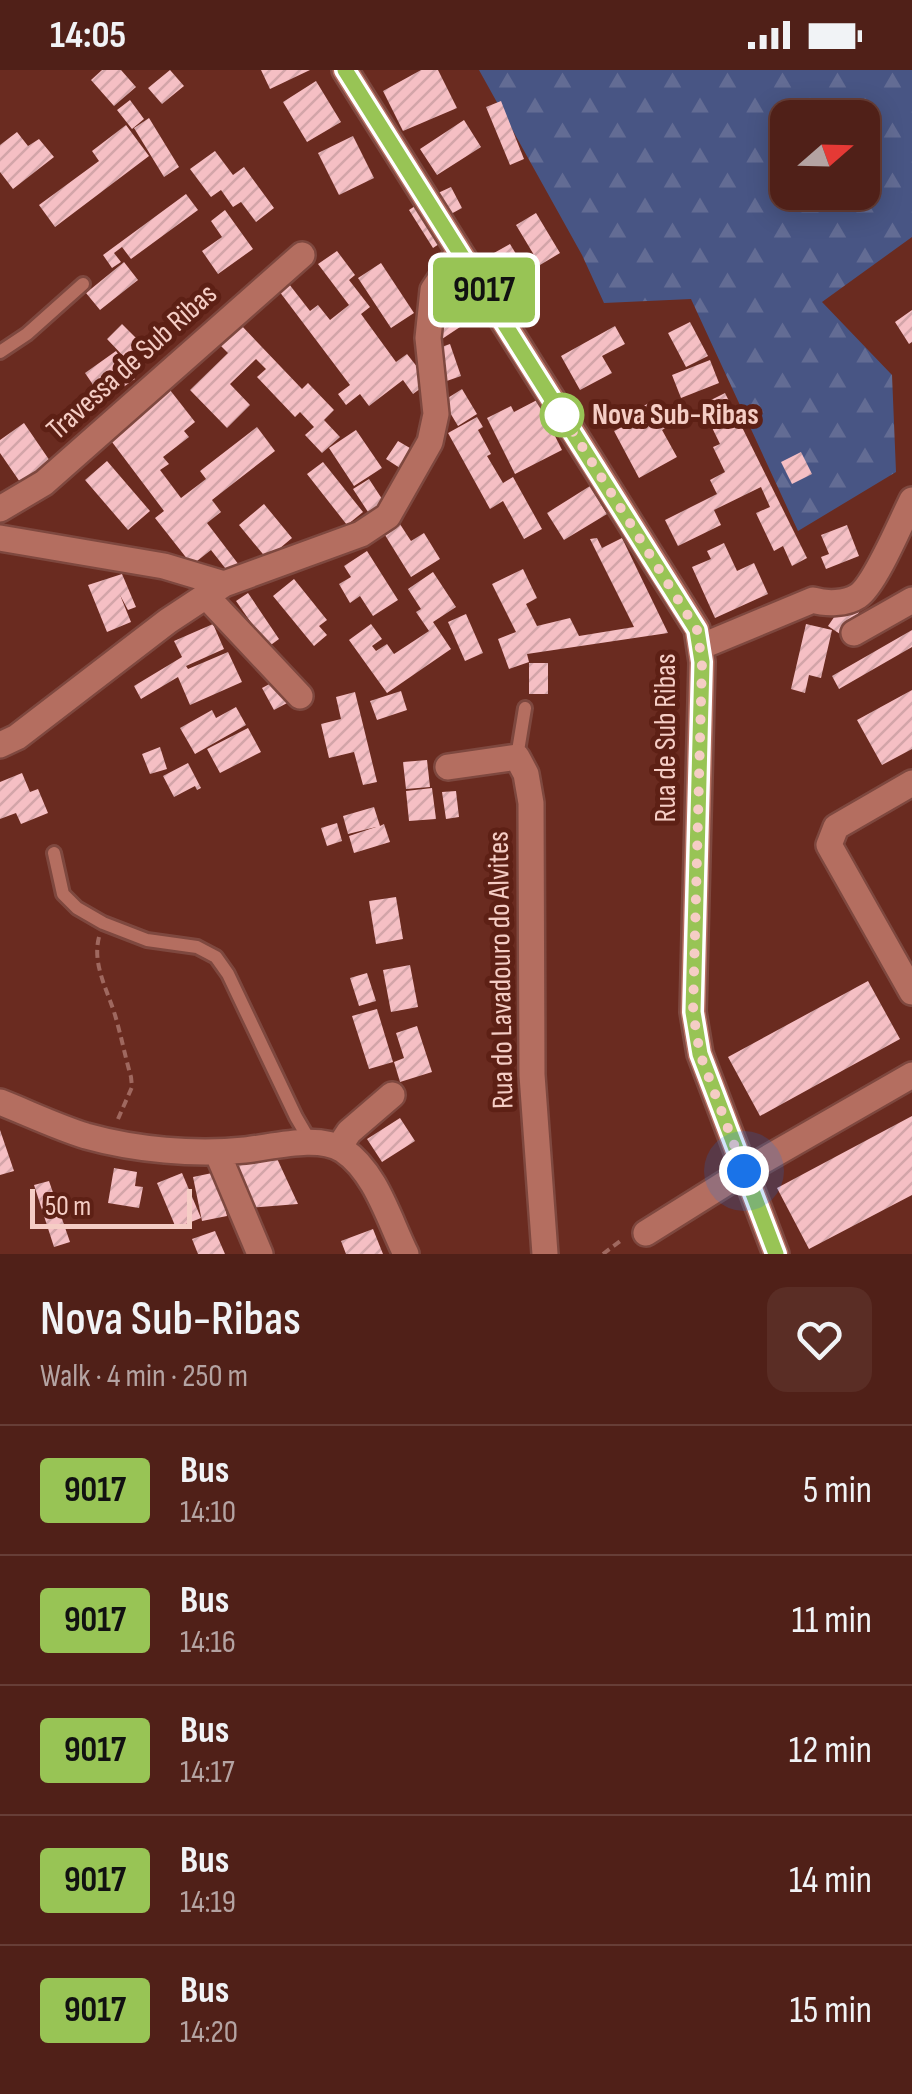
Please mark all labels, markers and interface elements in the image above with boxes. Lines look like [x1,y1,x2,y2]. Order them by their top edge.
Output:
text: 14:05 [50,13,126,58]
north arrow [770,100,880,210]
map controls [770,100,880,210]
line badge: 9017 [414,258,554,322]
text: 9017 [453,269,515,312]
street label: Travessa de Sub Ribas [40,276,224,448]
marker: Nova Sub-Ribas [541,394,583,436]
place label: Nova Sub-Ribas [592,397,759,433]
street label: Rua de Sub Ribas [648,654,684,822]
street label: Rua do Lavadouro do Alvites [481,831,521,1109]
your location [719,1146,769,1196]
scale bar [30,1184,192,1228]
text: 50 m [45,1190,91,1223]
button: heart [767,1287,872,1392]
text: Nova Sub-Ribas [40,1291,301,1348]
text: Walk · 4 min · 250 m [40,1357,248,1396]
text: Bus [180,1448,229,1493]
text: 5 min [803,1468,872,1513]
text: 9017 [64,1469,126,1512]
text: 14:10 [180,1493,236,1532]
text: Bus [180,1578,229,1623]
text: 11 min [792,1598,872,1643]
text: 9017 [64,1599,126,1642]
text: 14:16 [180,1623,236,1662]
text: Bus [180,1708,229,1753]
text: 12 min [789,1728,872,1773]
text: 9017 [64,1729,126,1772]
text: 14:17 [180,1753,235,1792]
text: Bus [180,1838,229,1883]
text: 14 min [789,1858,872,1903]
text: 9017 [64,1859,126,1902]
text: 14:19 [180,1883,236,1922]
text: Bus [180,1968,229,2013]
text: 15 min [790,1988,872,2033]
text: 9017 [64,1989,126,2032]
text: 14:20 [180,2013,238,2052]

